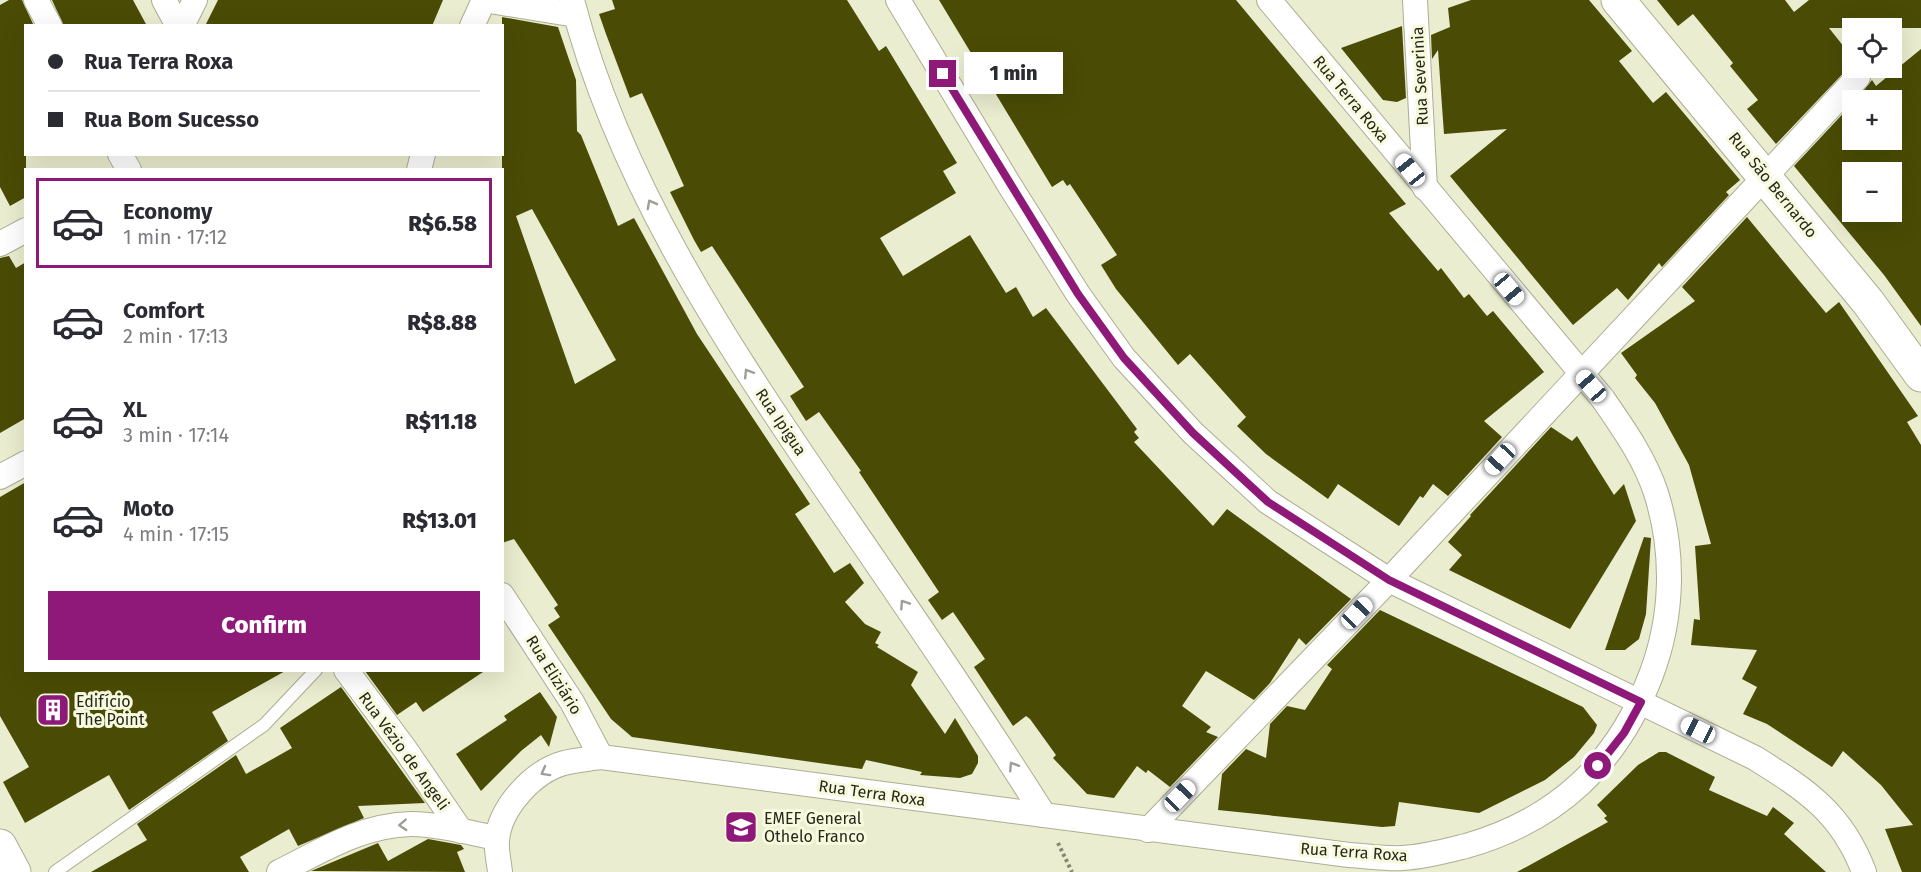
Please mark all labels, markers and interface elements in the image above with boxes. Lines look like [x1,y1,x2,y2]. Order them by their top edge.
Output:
map controls [1842,18,1902,222]
button: locate [1842,18,1902,78]
street label: Rua Severinia [1408,26,1432,126]
text: Rua Terra Roxa [84,48,233,75]
street label: Rua Terra Roxa [1309,52,1393,146]
callout: 1 min [964,53,1063,95]
route end [929,60,956,87]
text: 1 min [990,61,1037,85]
button: + [1842,90,1902,150]
text: Rua Bom Sucesso [84,106,259,133]
street label: Rua São Bernardo [1725,128,1821,242]
car [1392,150,1428,190]
button: − [1842,162,1902,222]
icon: car [51,196,105,250]
text: Economy [123,198,212,225]
one-way arrow [647,200,658,210]
text: R$6.58 [408,210,477,237]
text: 1 min · 17:12 [123,225,227,249]
car [1491,269,1527,309]
icon: car [51,295,105,349]
text: Comfort [123,297,204,324]
text: R$8.88 [407,309,477,336]
text: 2 min · 17:13 [123,324,228,348]
car [1572,367,1610,405]
one-way arrow [744,369,755,380]
street label: Rua Ipigua [752,385,810,459]
icon: car [51,394,105,448]
text: XL [123,396,147,423]
text: R$11.18 [405,408,477,435]
text: 3 min · 17:14 [123,423,229,447]
car [1481,440,1519,478]
icon: car [51,493,105,547]
text: Moto [123,495,174,522]
text: R$13.01 [402,507,477,534]
text: 4 min · 17:15 [123,522,229,546]
button: Confirm [48,591,480,660]
car [1338,594,1376,632]
one-way arrow [900,600,911,611]
street label: Rua Eliziário [522,632,586,718]
street label: Rua Vézio de Angeli [355,688,453,814]
building icon: Edifício The Point [35,692,71,728]
place label: Edifício The Point [76,692,145,729]
car [1678,714,1718,746]
route start [1584,752,1611,779]
one-way arrow [1009,762,1020,773]
one-way arrow [541,765,552,776]
street label: Rua Terra Roxa [817,776,927,810]
car [1161,777,1199,815]
school or university icon: EMEF General Othelo Franco [723,809,759,845]
place label: EMEF General Othelo Franco [764,809,865,846]
one-way arrow [398,818,407,831]
street label: Rua Terra Roxa [1300,839,1408,865]

